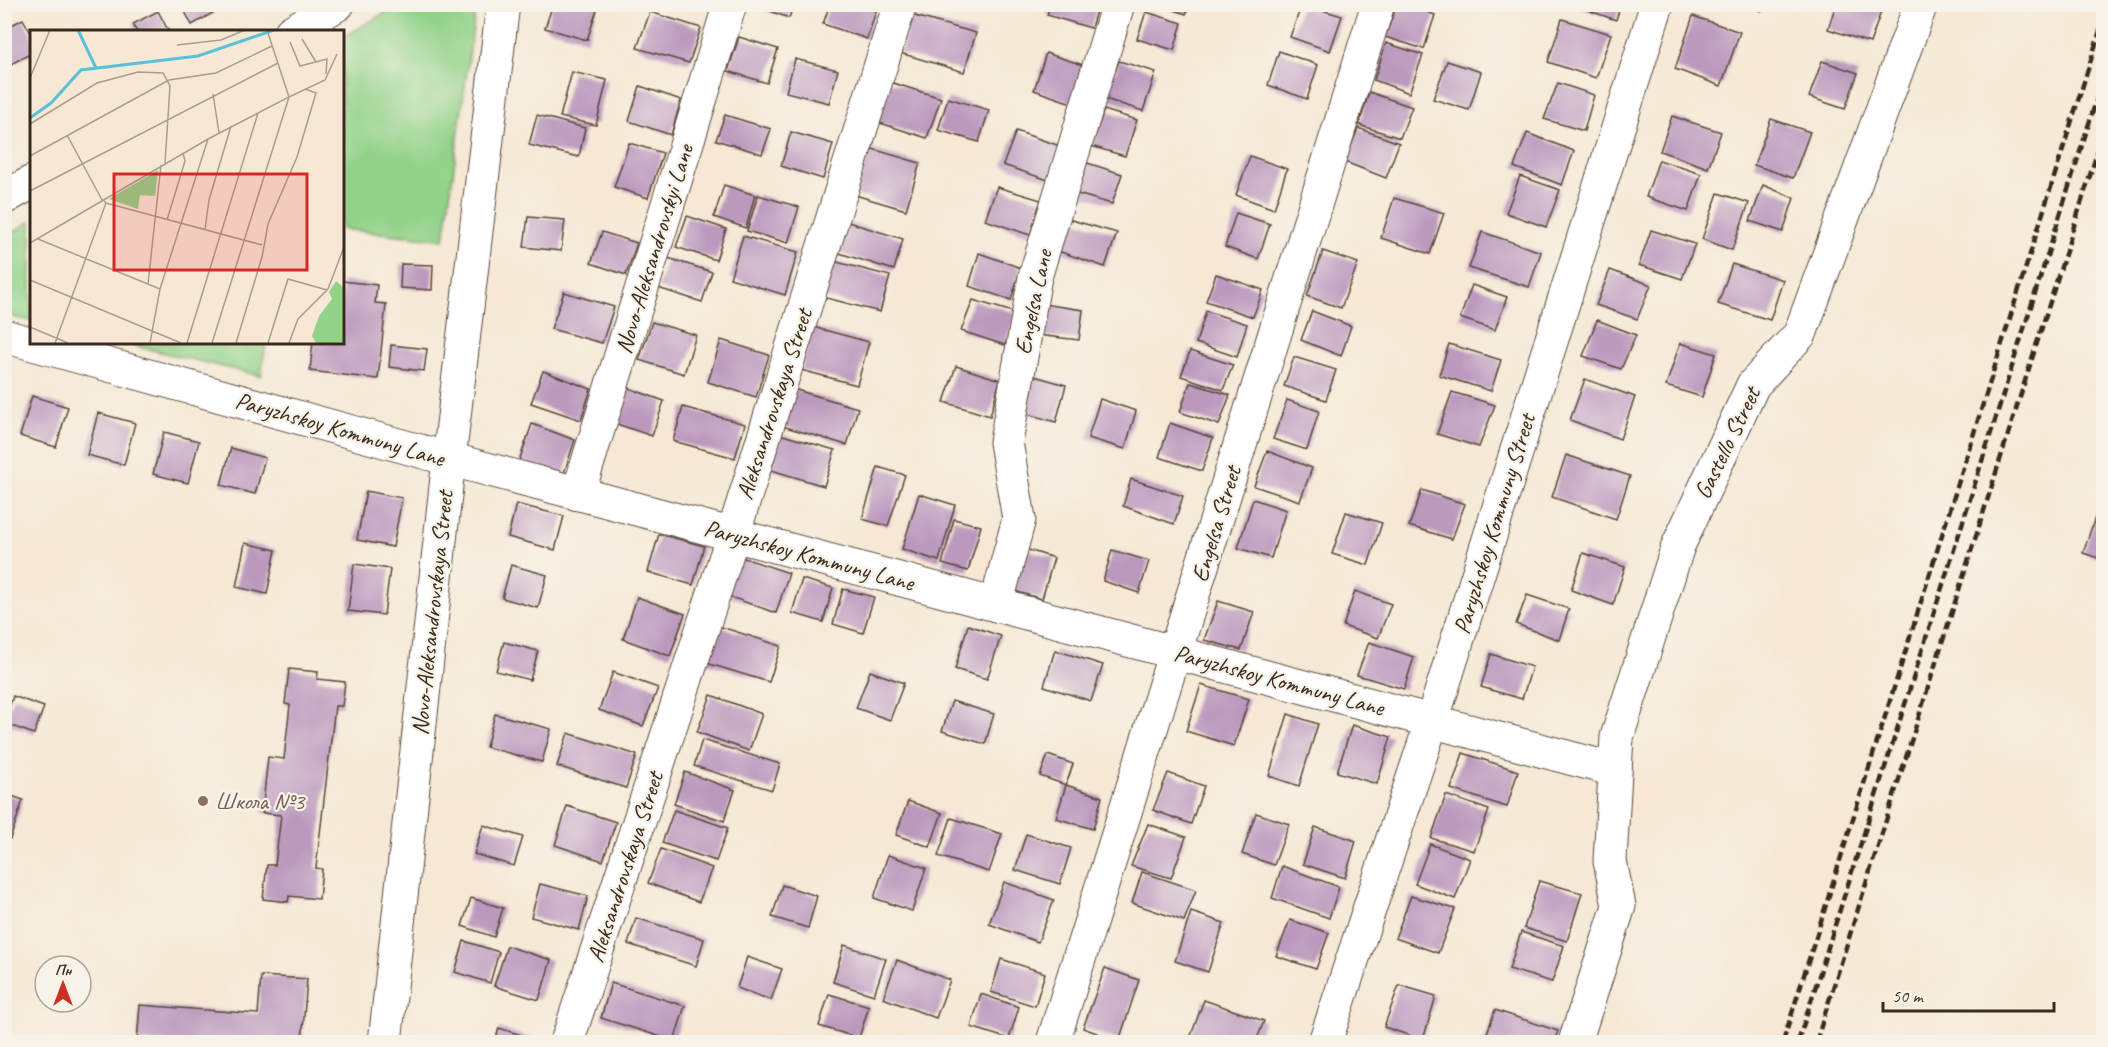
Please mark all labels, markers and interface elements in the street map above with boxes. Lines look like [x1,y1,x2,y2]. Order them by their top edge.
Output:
inset map [30,30,344,344]
street label: Novo-Aleksandrovskyi Lane [608,139,701,357]
street label: Engelsa Lane [1007,245,1059,357]
street label: Aleksandrovskaya Street [729,303,820,503]
street label: Gastello Street [1687,381,1768,504]
street label: Paryzhskoy Kommuny Lane [232,385,450,474]
street label: Paryzhskoy Kommuny Street [1446,408,1542,638]
street label: Engelsa Street [1184,461,1248,585]
street label: Novo-Aleksandrovskaya Street [404,487,460,737]
street label: Paryzhskoy Kommuny Lane [701,513,919,598]
street label: Paryzhskoy Kommuny Lane [1171,638,1389,723]
street label: Aleksandrovskaya Street [580,766,671,966]
place label: Школа №3 [215,786,307,816]
marker: Школа №3 [196,794,210,808]
north arrow [33,954,93,1014]
text: Пн [55,960,72,980]
scale bar [1883,975,2054,1013]
text: 50 m [1892,985,1925,1007]

